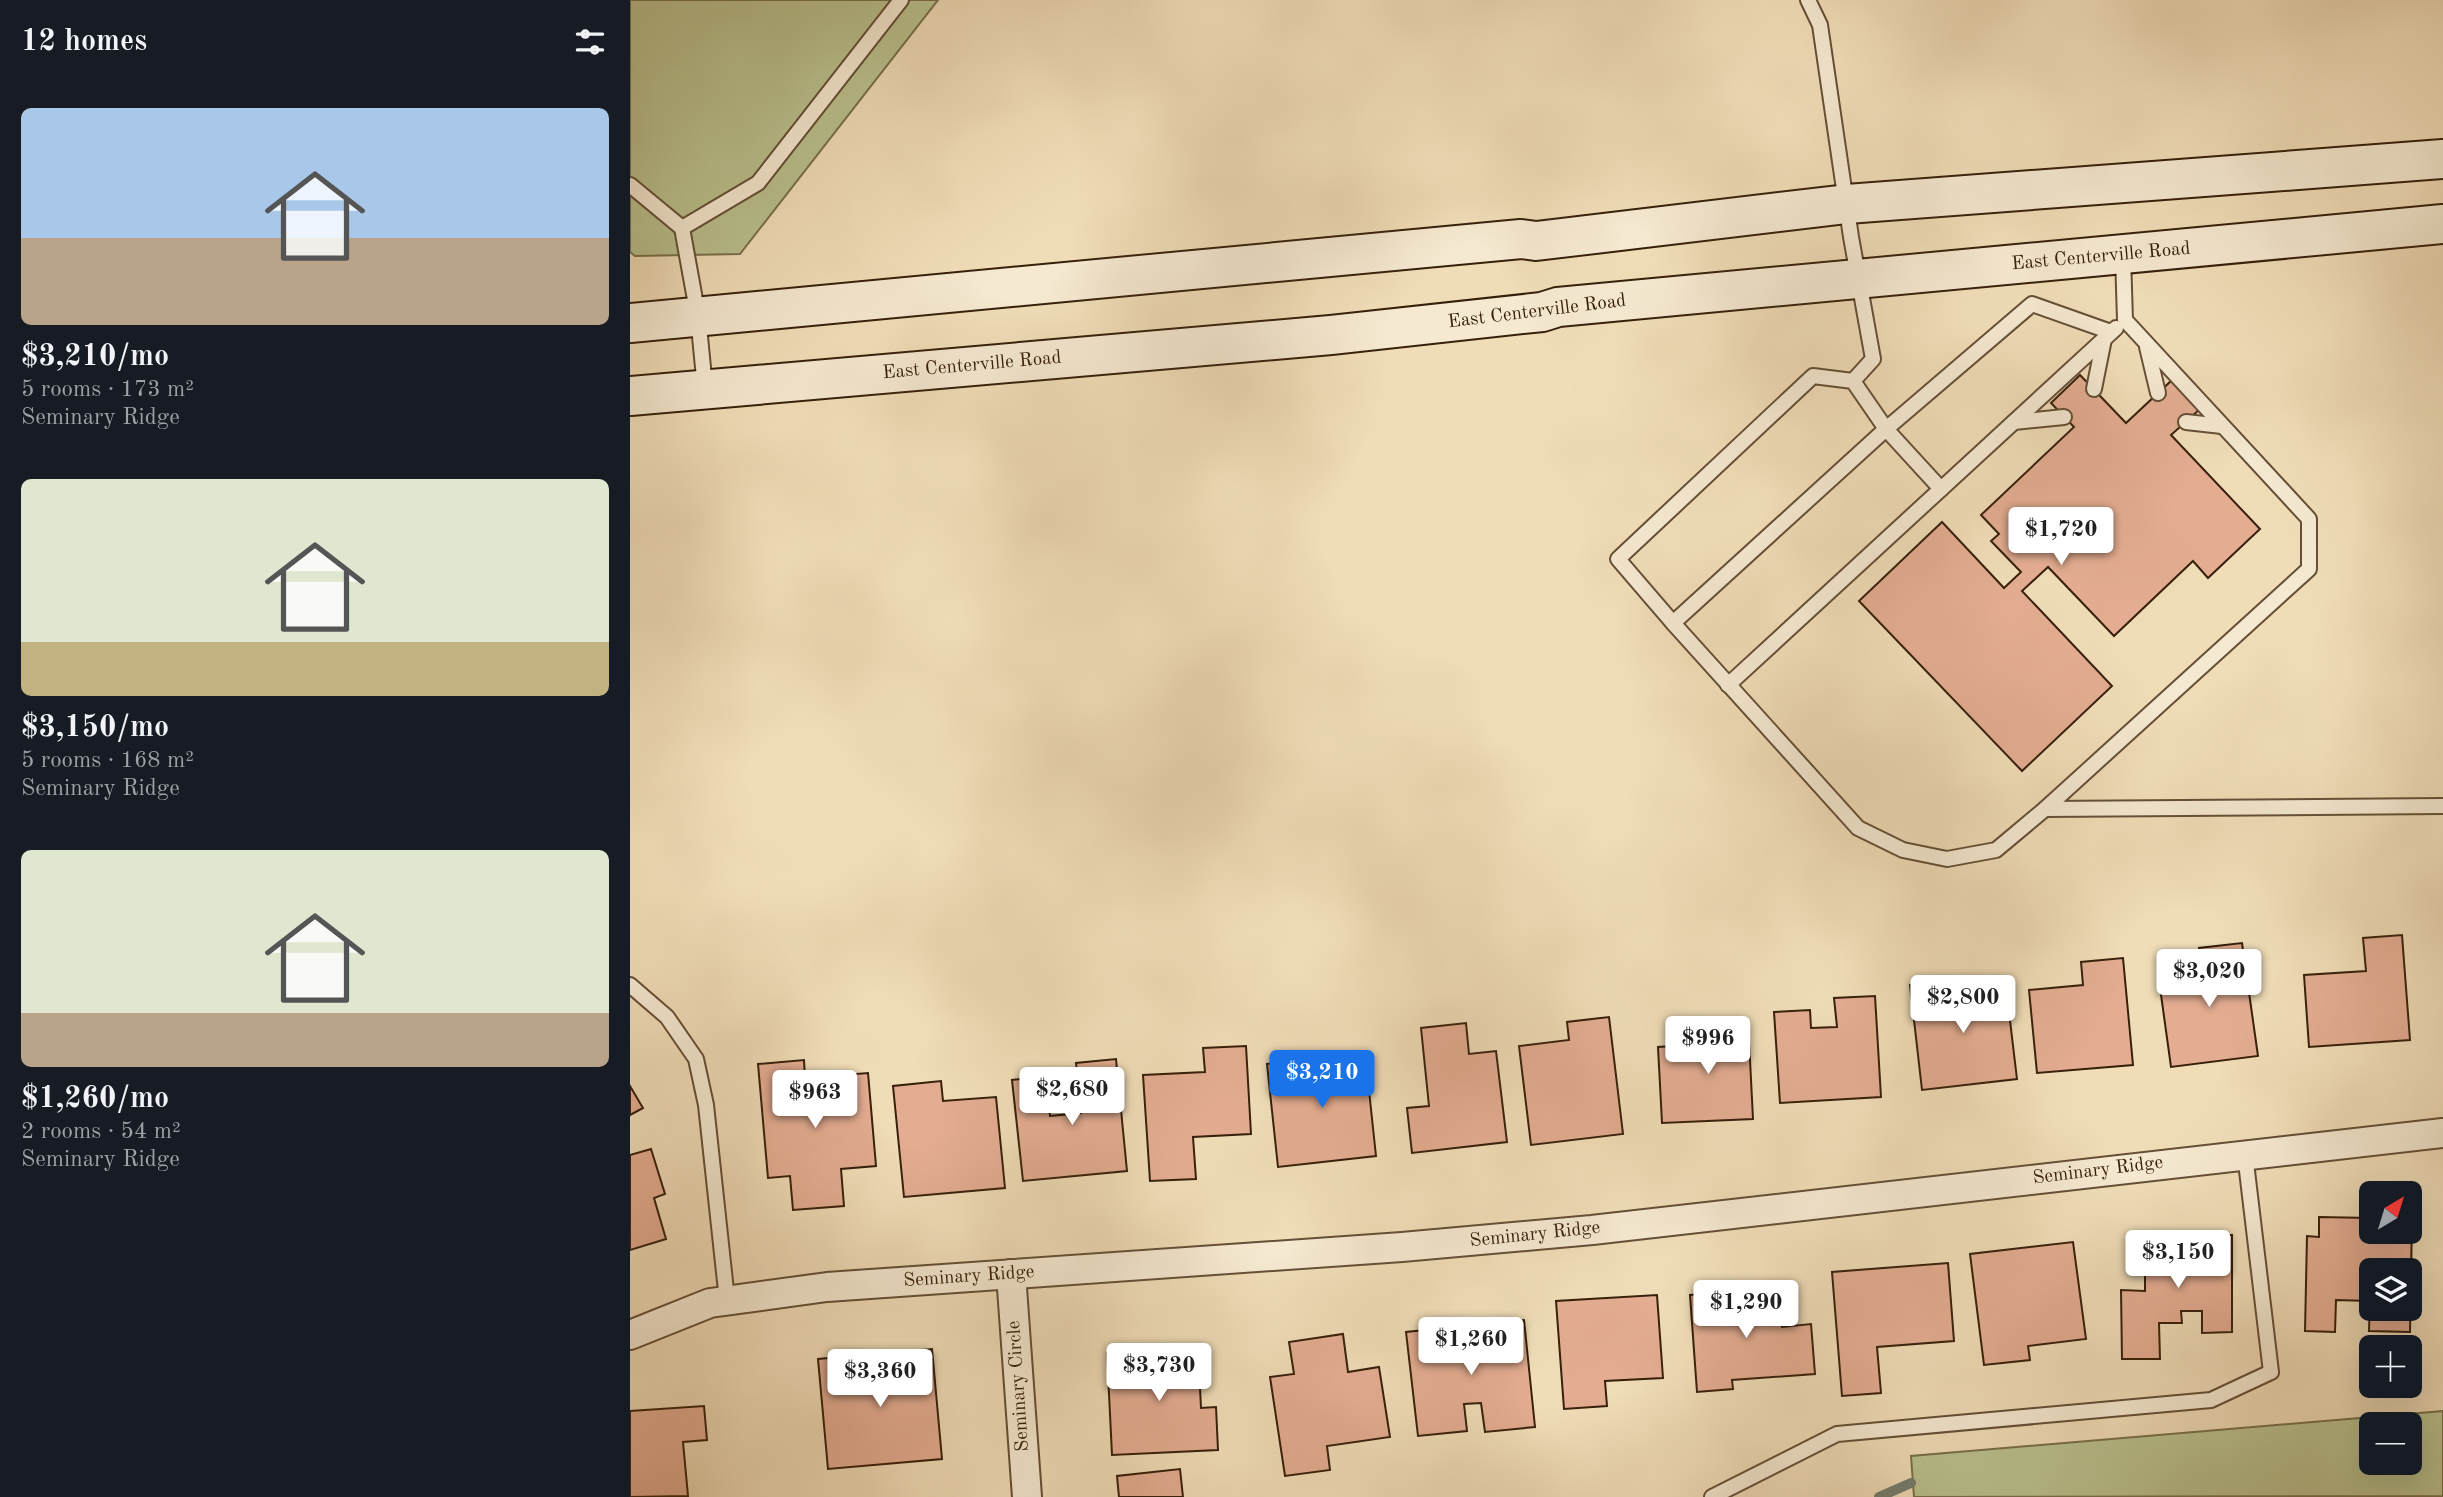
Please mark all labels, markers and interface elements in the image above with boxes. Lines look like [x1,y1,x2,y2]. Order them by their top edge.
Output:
icon: filters [571,23,609,61]
text: 12 homes [21,27,147,57]
icon: home [252,153,378,279]
street label: East Centerville Road [2011,240,2191,274]
street label: East Centerville Road [1447,292,1627,332]
text: $3,210/mo [21,342,169,372]
street label: East Centerville Road [882,349,1062,383]
text: 5 rooms · 173 m² [21,378,194,401]
text: Seminary Ridge [21,406,180,429]
pin: $1,720 [2004,508,2118,567]
text: $1,720 [2024,518,2098,541]
icon: home [252,524,378,650]
text: $3,150/mo [21,713,169,743]
text: 5 rooms · 168 m² [21,749,194,772]
text: Seminary Ridge [21,777,180,800]
icon: home [252,895,378,1021]
pin: $3,020 [2152,950,2266,1009]
text: $3,020 [2172,960,2246,983]
pin: $2,800 [1906,976,2020,1035]
text: $2,800 [1926,986,2000,1009]
pin: $996 [1667,1016,1749,1076]
text: $996 [1681,1027,1735,1050]
pin: $3,210 [1265,1050,1379,1110]
text: $3,210 [1285,1061,1359,1084]
pin: $2,680 [1015,1068,1129,1127]
pin: $963 [774,1070,856,1130]
text: $2,680 [1035,1078,1109,1101]
text: $963 [788,1081,842,1104]
text: $1,260/mo [21,1084,169,1114]
text: 2 rooms · 54 m² [21,1120,181,1143]
text: Seminary Ridge [21,1148,180,1171]
street label: Seminary Ridge [2032,1154,2164,1188]
north arrow [2359,1181,2422,1244]
map controls [2359,1181,2422,1475]
street label: Seminary Ridge [1469,1219,1601,1251]
pin: $3,150 [2121,1230,2235,1290]
text: $3,150 [2141,1241,2215,1264]
button: layers [2359,1258,2422,1321]
street label: Seminary Ridge [903,1263,1035,1291]
pin: $1,290 [1689,1280,1803,1340]
text: $1,290 [1709,1291,1783,1314]
pin: $1,260 [1414,1318,1528,1377]
street label: Seminary Circle [1005,1320,1033,1452]
text: $1,260 [1434,1328,1508,1351]
button: + [2359,1335,2422,1398]
pin: $3,730 [1102,1344,1216,1403]
pin: $3,360 [823,1350,937,1409]
text: $3,730 [1122,1354,1196,1377]
text: $3,360 [843,1360,917,1383]
button: − [2359,1412,2422,1475]

